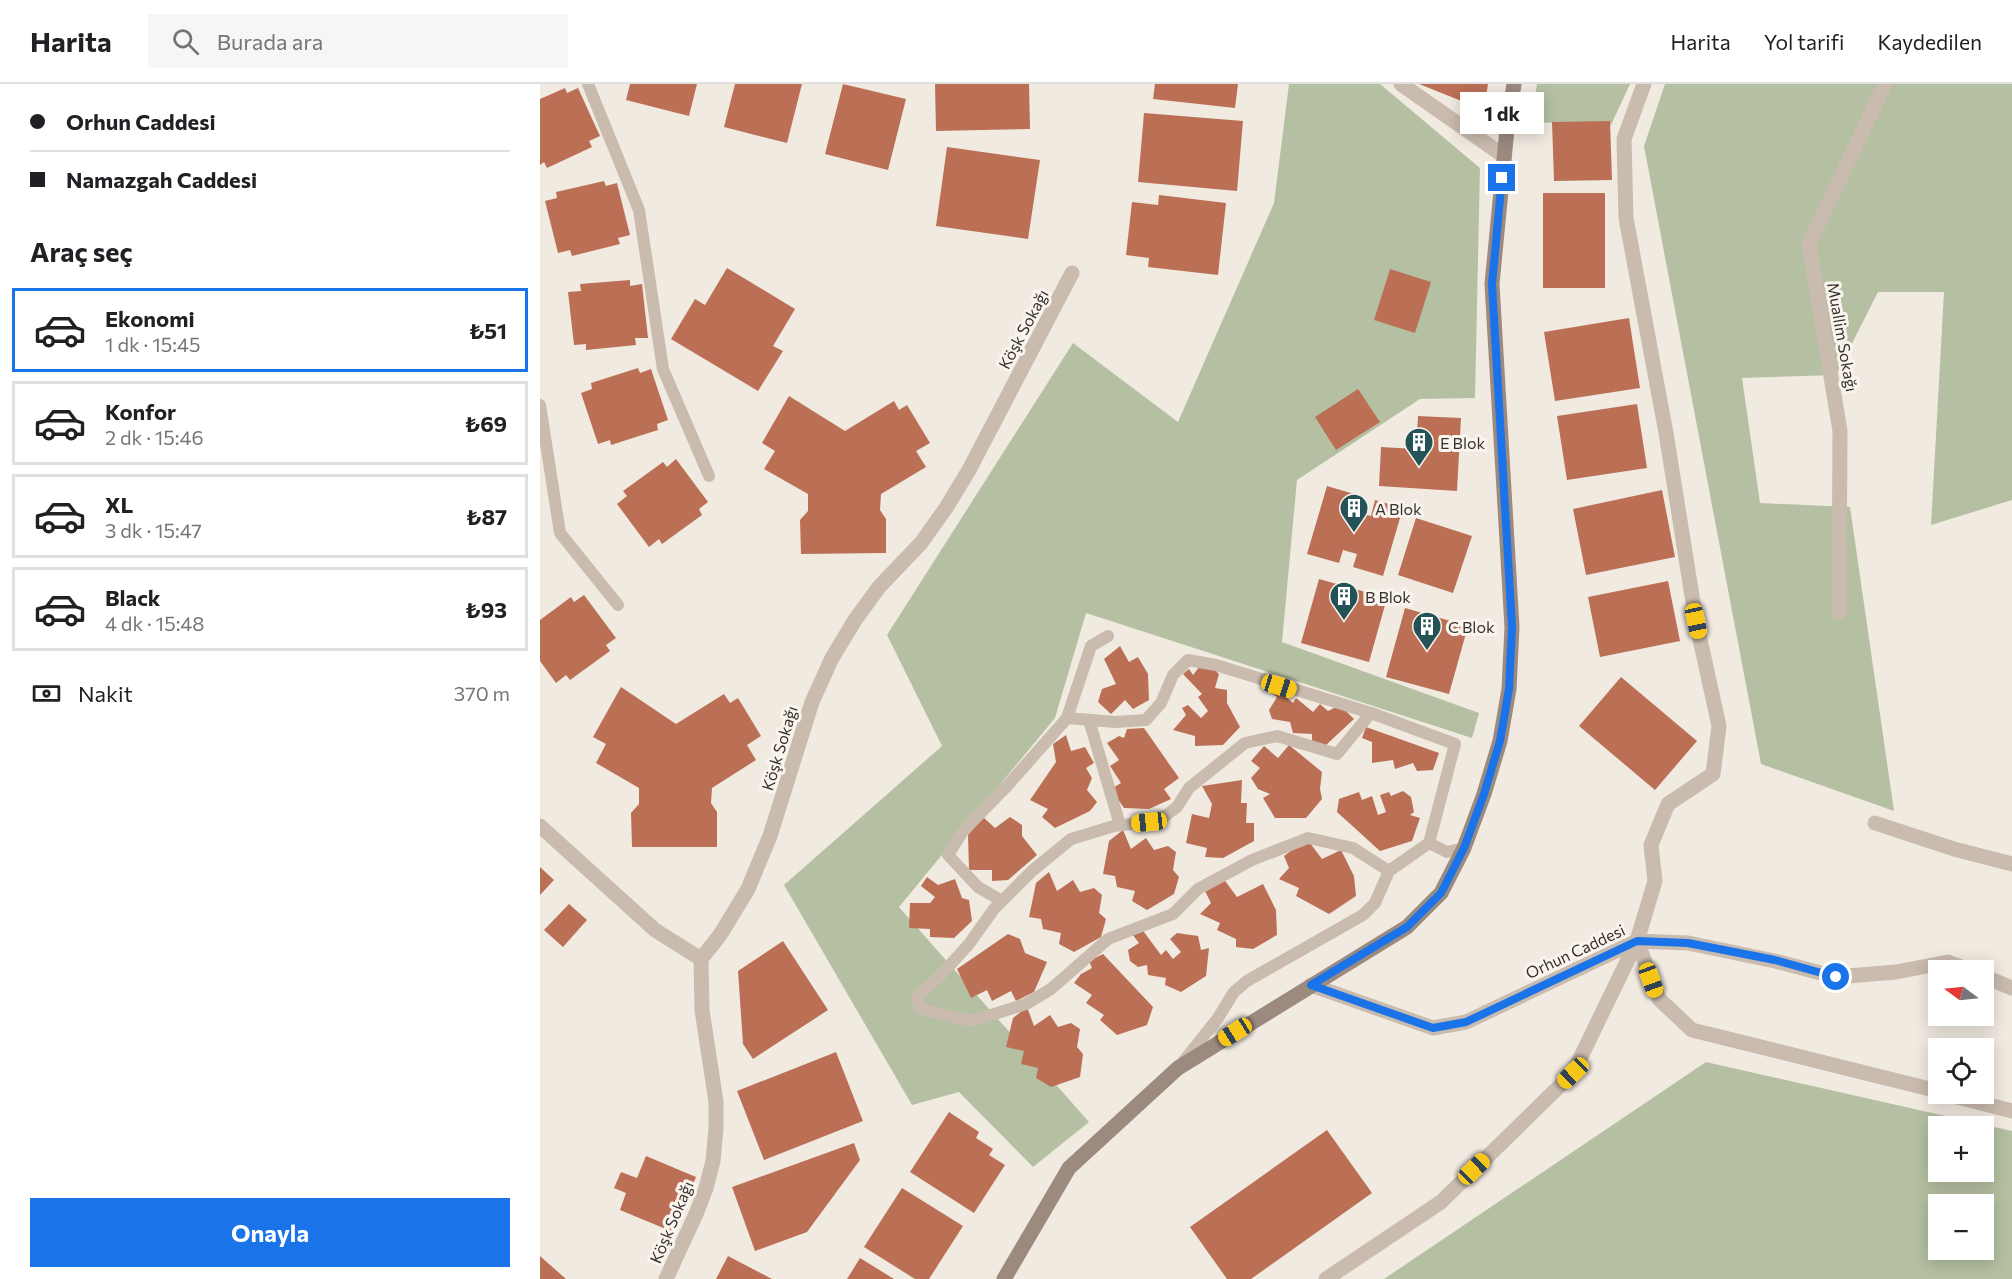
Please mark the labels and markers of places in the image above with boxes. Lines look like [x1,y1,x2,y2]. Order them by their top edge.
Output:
building icon: E Blok [1403,426,1435,468]
place label: E Blok [1440,433,1486,452]
building icon: A Blok [1338,492,1370,534]
place label: A Blok [1375,499,1422,518]
building icon: B Blok [1328,580,1360,622]
place label: B Blok [1365,587,1411,606]
building icon: C Blok [1411,610,1443,652]
place label: C Blok [1448,617,1495,636]

